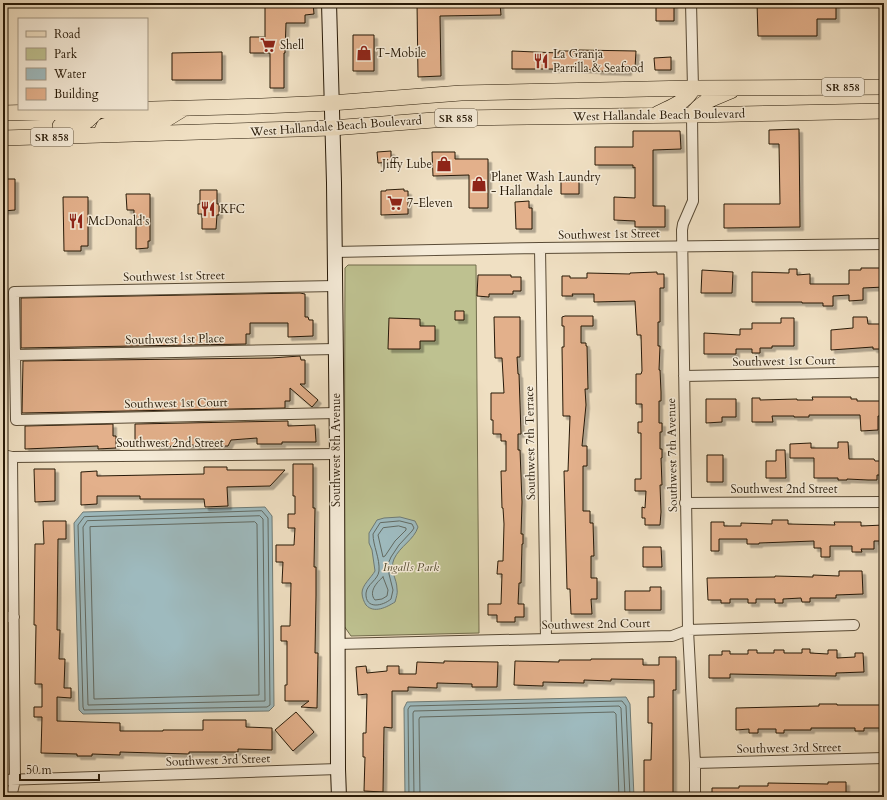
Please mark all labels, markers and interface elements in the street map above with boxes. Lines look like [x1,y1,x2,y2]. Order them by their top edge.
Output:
legend [18,18,148,110]
text: Road [54,26,81,42]
supermarket icon: Shell [259,36,277,54]
place label: Shell [280,37,304,53]
shop icon: T-Mobile [355,44,373,62]
place label: T-Mobile [376,45,426,61]
text: Park [54,46,78,62]
place label: La Granja Parrilla & Seafood [553,46,644,76]
restaurant icon: La Granja Parrilla & Seafood [532,52,550,70]
text: Water [53,66,87,82]
road number: SR 858 [822,78,864,96]
text: Building [54,86,99,102]
street label: West Hallandale Beach Boulevard [572,105,746,125]
road number: SR 858 [435,109,477,127]
street label: West Hallandale Beach Boulevard [249,112,423,140]
road number: SR 858 [31,128,73,146]
shop icon: Jiffy Lube [435,155,453,173]
place label: Jiffy Lube [380,156,432,172]
place label: Planet Wash Laundry - Hallandale [491,169,601,199]
shop icon: Planet Wash Laundry - Hallandale [470,175,488,193]
supermarket icon: 7-Eleven [386,194,404,212]
place label: 7-Eleven [407,195,453,211]
restaurant icon: KFC [199,200,217,218]
place label: KFC [220,201,245,217]
restaurant icon: McDonald's [67,212,85,230]
place label: McDonald's [88,213,149,229]
street label: Southwest 1st Street [558,225,660,243]
street label: Southwest 1st Street [123,267,225,285]
street label: Southwest 1st Place [125,330,225,348]
street label: Southwest 1st Court [732,352,836,370]
street label: Southwest 7th Terrace [521,386,539,500]
street label: Southwest 8th Avenue [328,393,344,507]
street label: Southwest 1st Court [124,394,228,412]
street label: Southwest 7th Avenue [663,398,681,512]
street label: Southwest 2nd Street [116,435,224,451]
street label: Southwest 2nd Street [730,481,838,497]
park label: Ingalls Park [383,559,439,575]
street label: Southwest 2nd Court [542,615,651,633]
street label: Southwest 3rd Street [737,739,842,757]
street label: Southwest 3rd Street [165,750,271,770]
scale bar [20,756,99,782]
text: 50 m [26,762,53,778]

